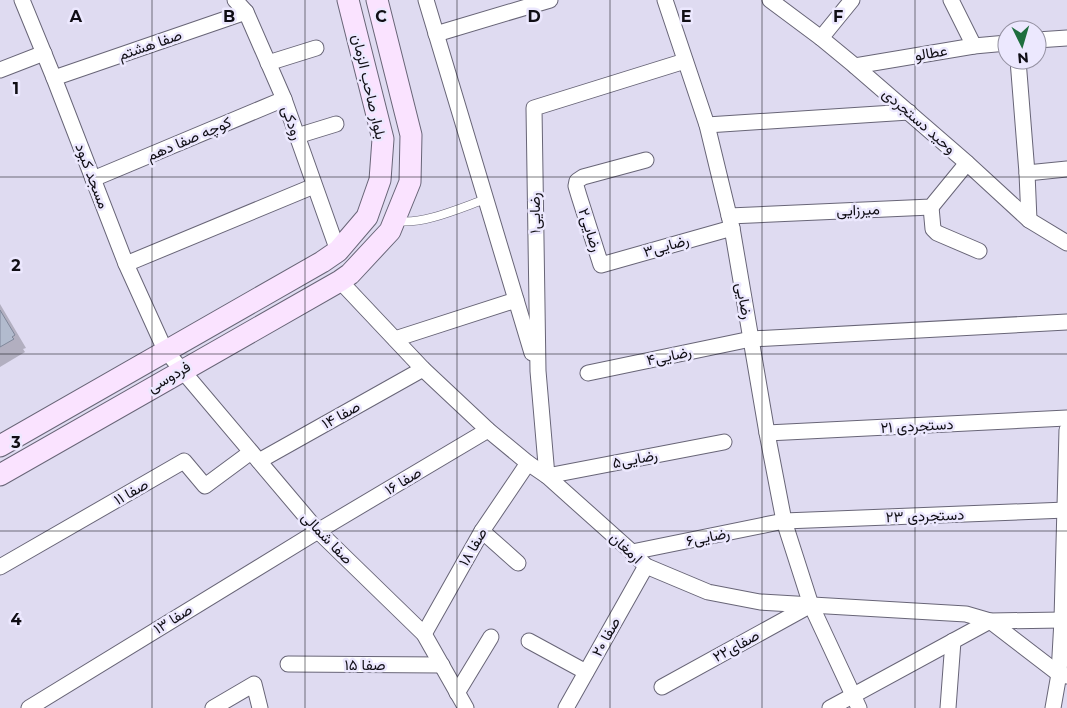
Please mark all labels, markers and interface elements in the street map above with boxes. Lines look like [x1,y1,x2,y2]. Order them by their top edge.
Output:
text: A [69,7,83,26]
text: B [223,7,235,26]
text: C [375,7,387,26]
text: D [527,7,541,26]
text: E [681,7,691,26]
text: F [833,7,843,26]
north arrow [997,20,1047,70]
street label: صفا هشتم [116,25,184,65]
street label: بلوار صاحب الزمان [348,32,391,141]
street label: عطالو [913,40,949,65]
text: N [1017,48,1030,67]
text: 1 [13,79,19,98]
street label: وحید دستجردی [878,84,960,158]
street label: رودکی [277,103,307,143]
street label: کوچه صفا دهم [144,112,235,166]
street label: مسجد کبود [71,140,114,211]
street label: رضایی۱ [525,192,545,234]
street label: میرزایی [836,199,880,221]
street label: رضایی۲ [574,206,606,254]
street label: رضایی۳ [641,230,691,262]
text: 2 [11,256,21,275]
street label: رضایی [731,281,757,321]
street label: رضایی۴ [645,341,693,371]
street label: فردوسی [144,357,194,397]
street label: صفا ۱۴ [318,396,363,433]
street label: دستجردی ۲۱ [880,414,954,438]
text: 3 [10,433,21,452]
street label: رضایی۵ [611,445,659,473]
street label: صفا ۱۶ [381,462,425,499]
street label: صفا ۱۱ [110,474,151,509]
street label: دستجردی ۲۳ [885,505,965,527]
street label: صفا شمالی [297,507,357,569]
street label: رضایی۶ [684,523,732,551]
street label: صفا ۱۸ [454,524,491,569]
street label: ارمغان [606,528,647,568]
street label: صفا ۱۳ [150,599,196,638]
text: 4 [10,610,22,629]
street label: صفا ۲۰ [587,614,624,660]
street label: صفای۲۲ [709,625,763,667]
street label: صفا ۱۵ [344,655,386,674]

